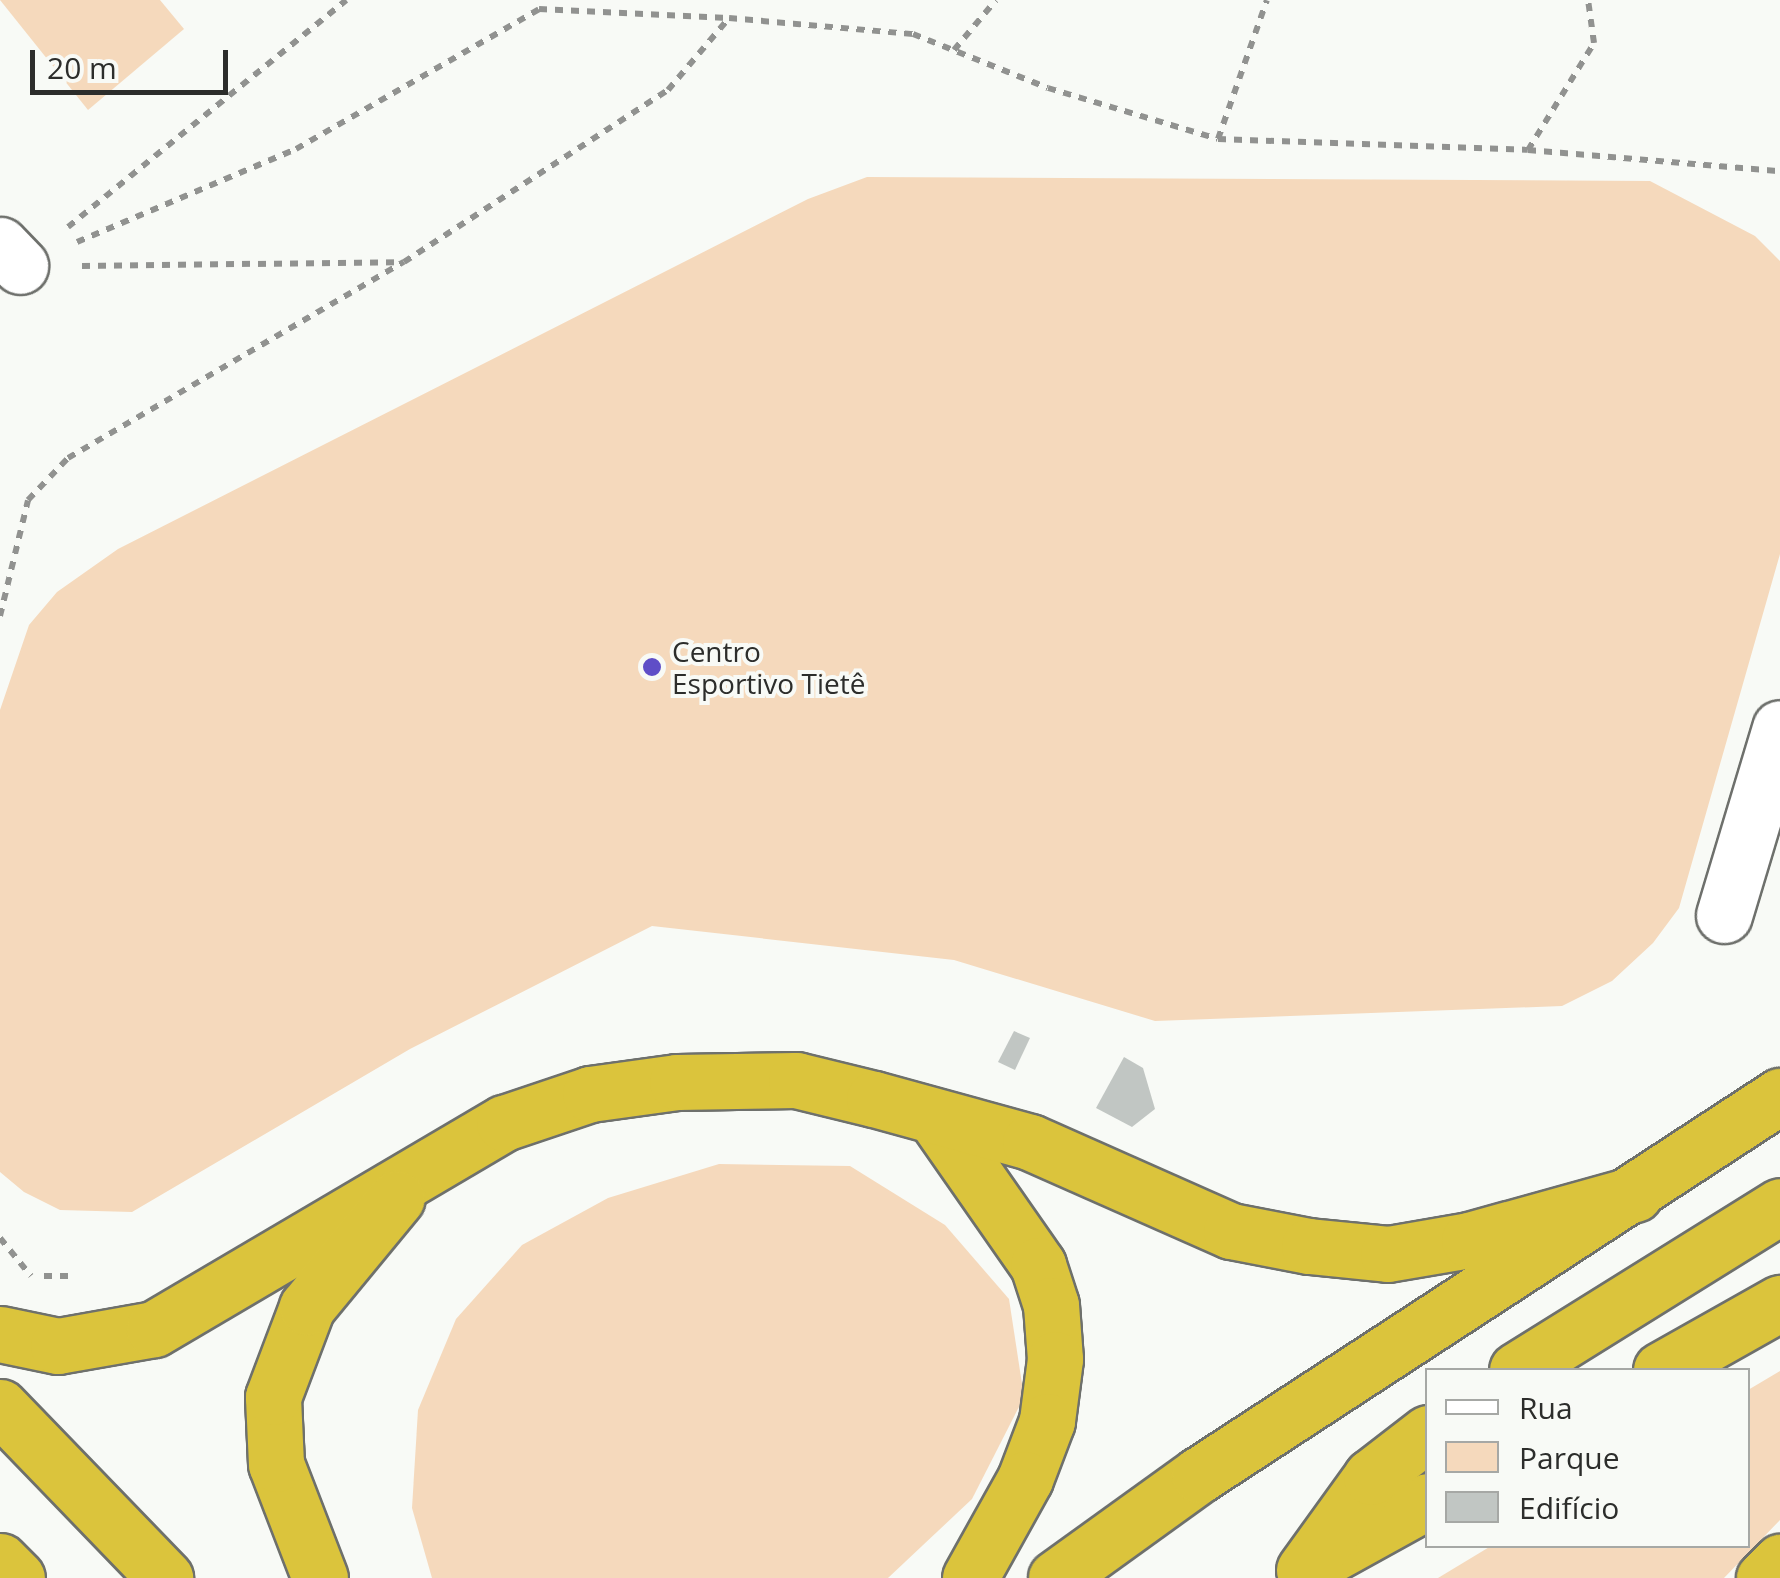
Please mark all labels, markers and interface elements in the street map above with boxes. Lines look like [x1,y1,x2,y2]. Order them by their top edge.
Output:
scale bar [35,30,232,92]
text: 20 m [47,47,117,88]
place label: Centro Esportivo Tietê [672,634,865,700]
marker: Centro Esportivo Tietê [641,656,663,678]
legend [1425,1368,1750,1548]
text: Rua [1519,1387,1573,1428]
text: Parque [1519,1437,1620,1478]
text: Edifício [1519,1487,1619,1528]

